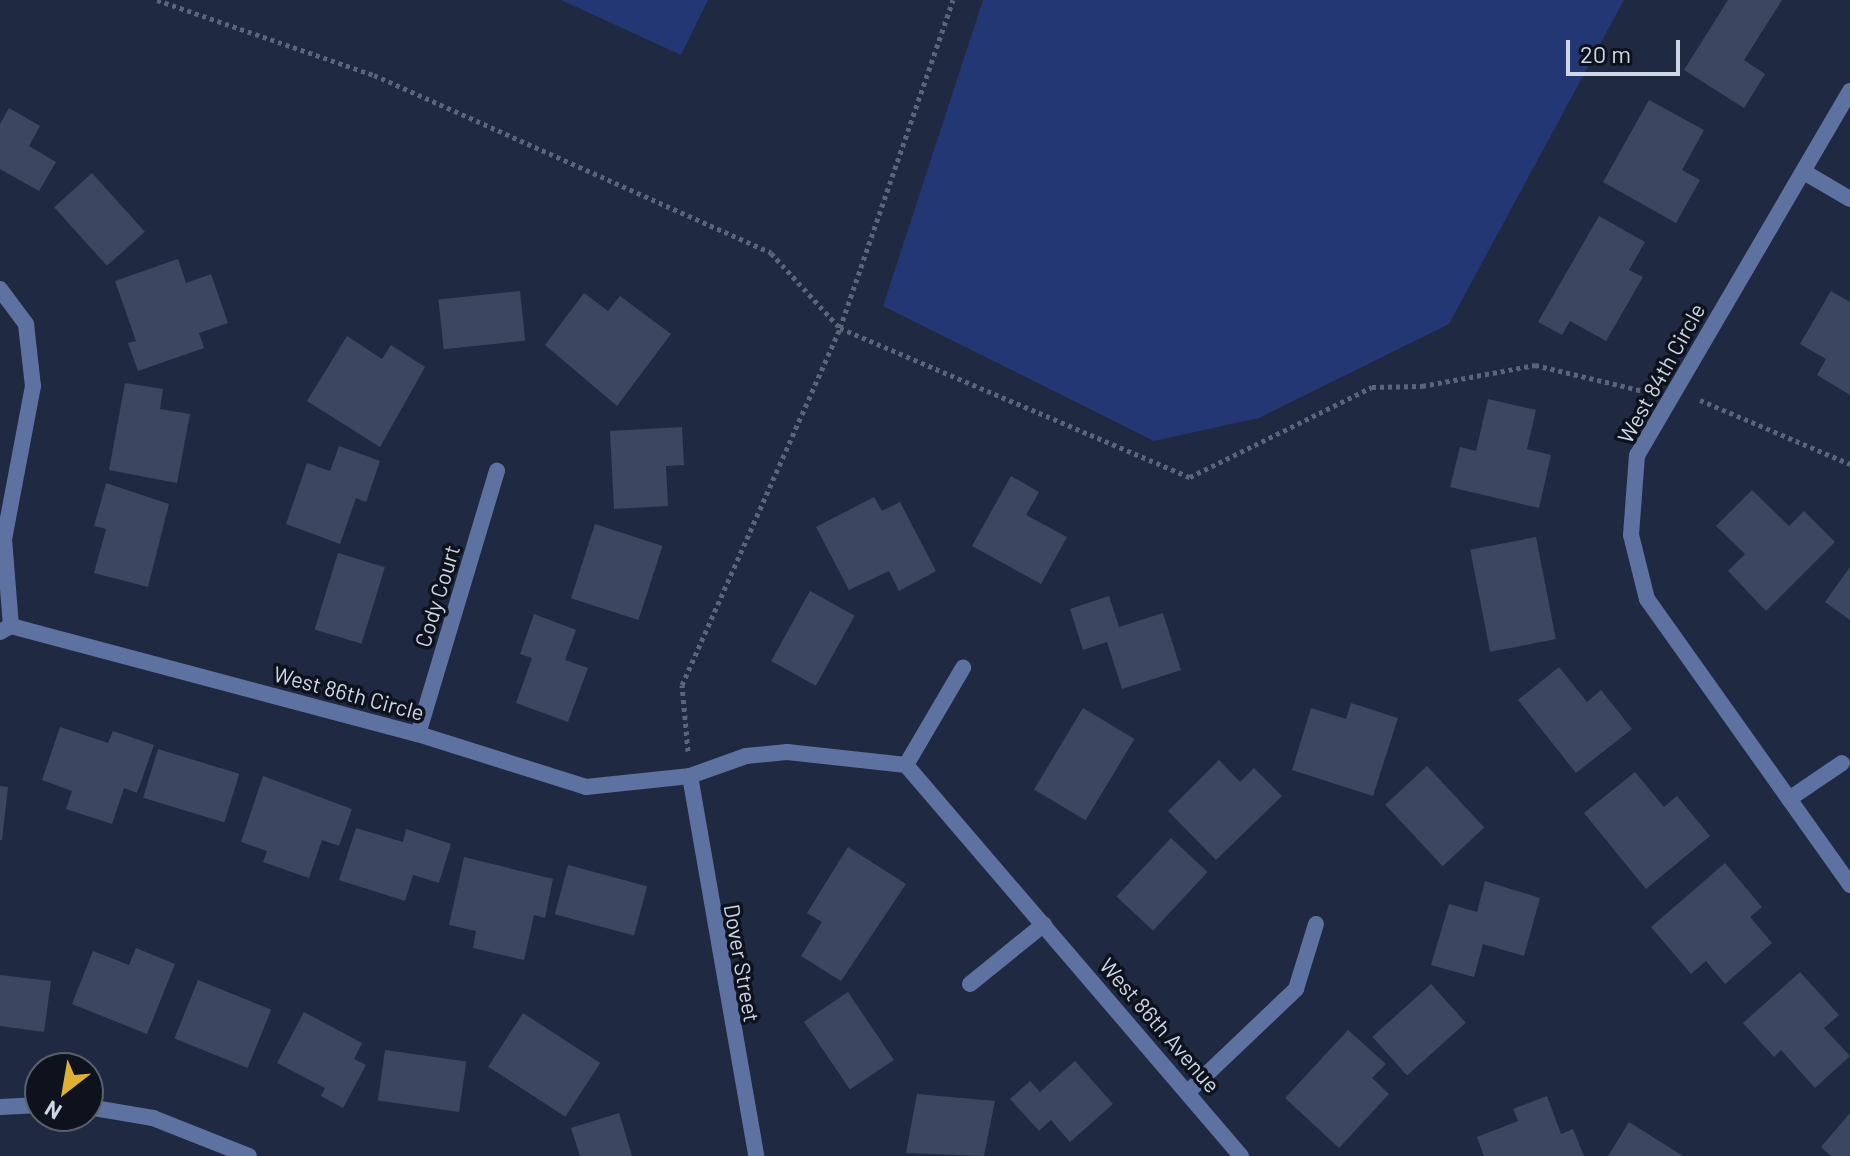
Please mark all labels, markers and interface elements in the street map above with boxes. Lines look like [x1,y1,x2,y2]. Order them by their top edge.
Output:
scale bar [1570,24,1684,74]
text: 20 m [1580,39,1631,68]
street label: West 84th Circle [1612,299,1710,447]
street label: Cody Court [409,542,465,650]
street label: West 86th Circle [271,660,427,726]
street label: Dover Street [719,902,765,1024]
street label: West 86th Avenue [1094,952,1226,1098]
north arrow [24,1052,104,1132]
text: N [40,1096,66,1126]

